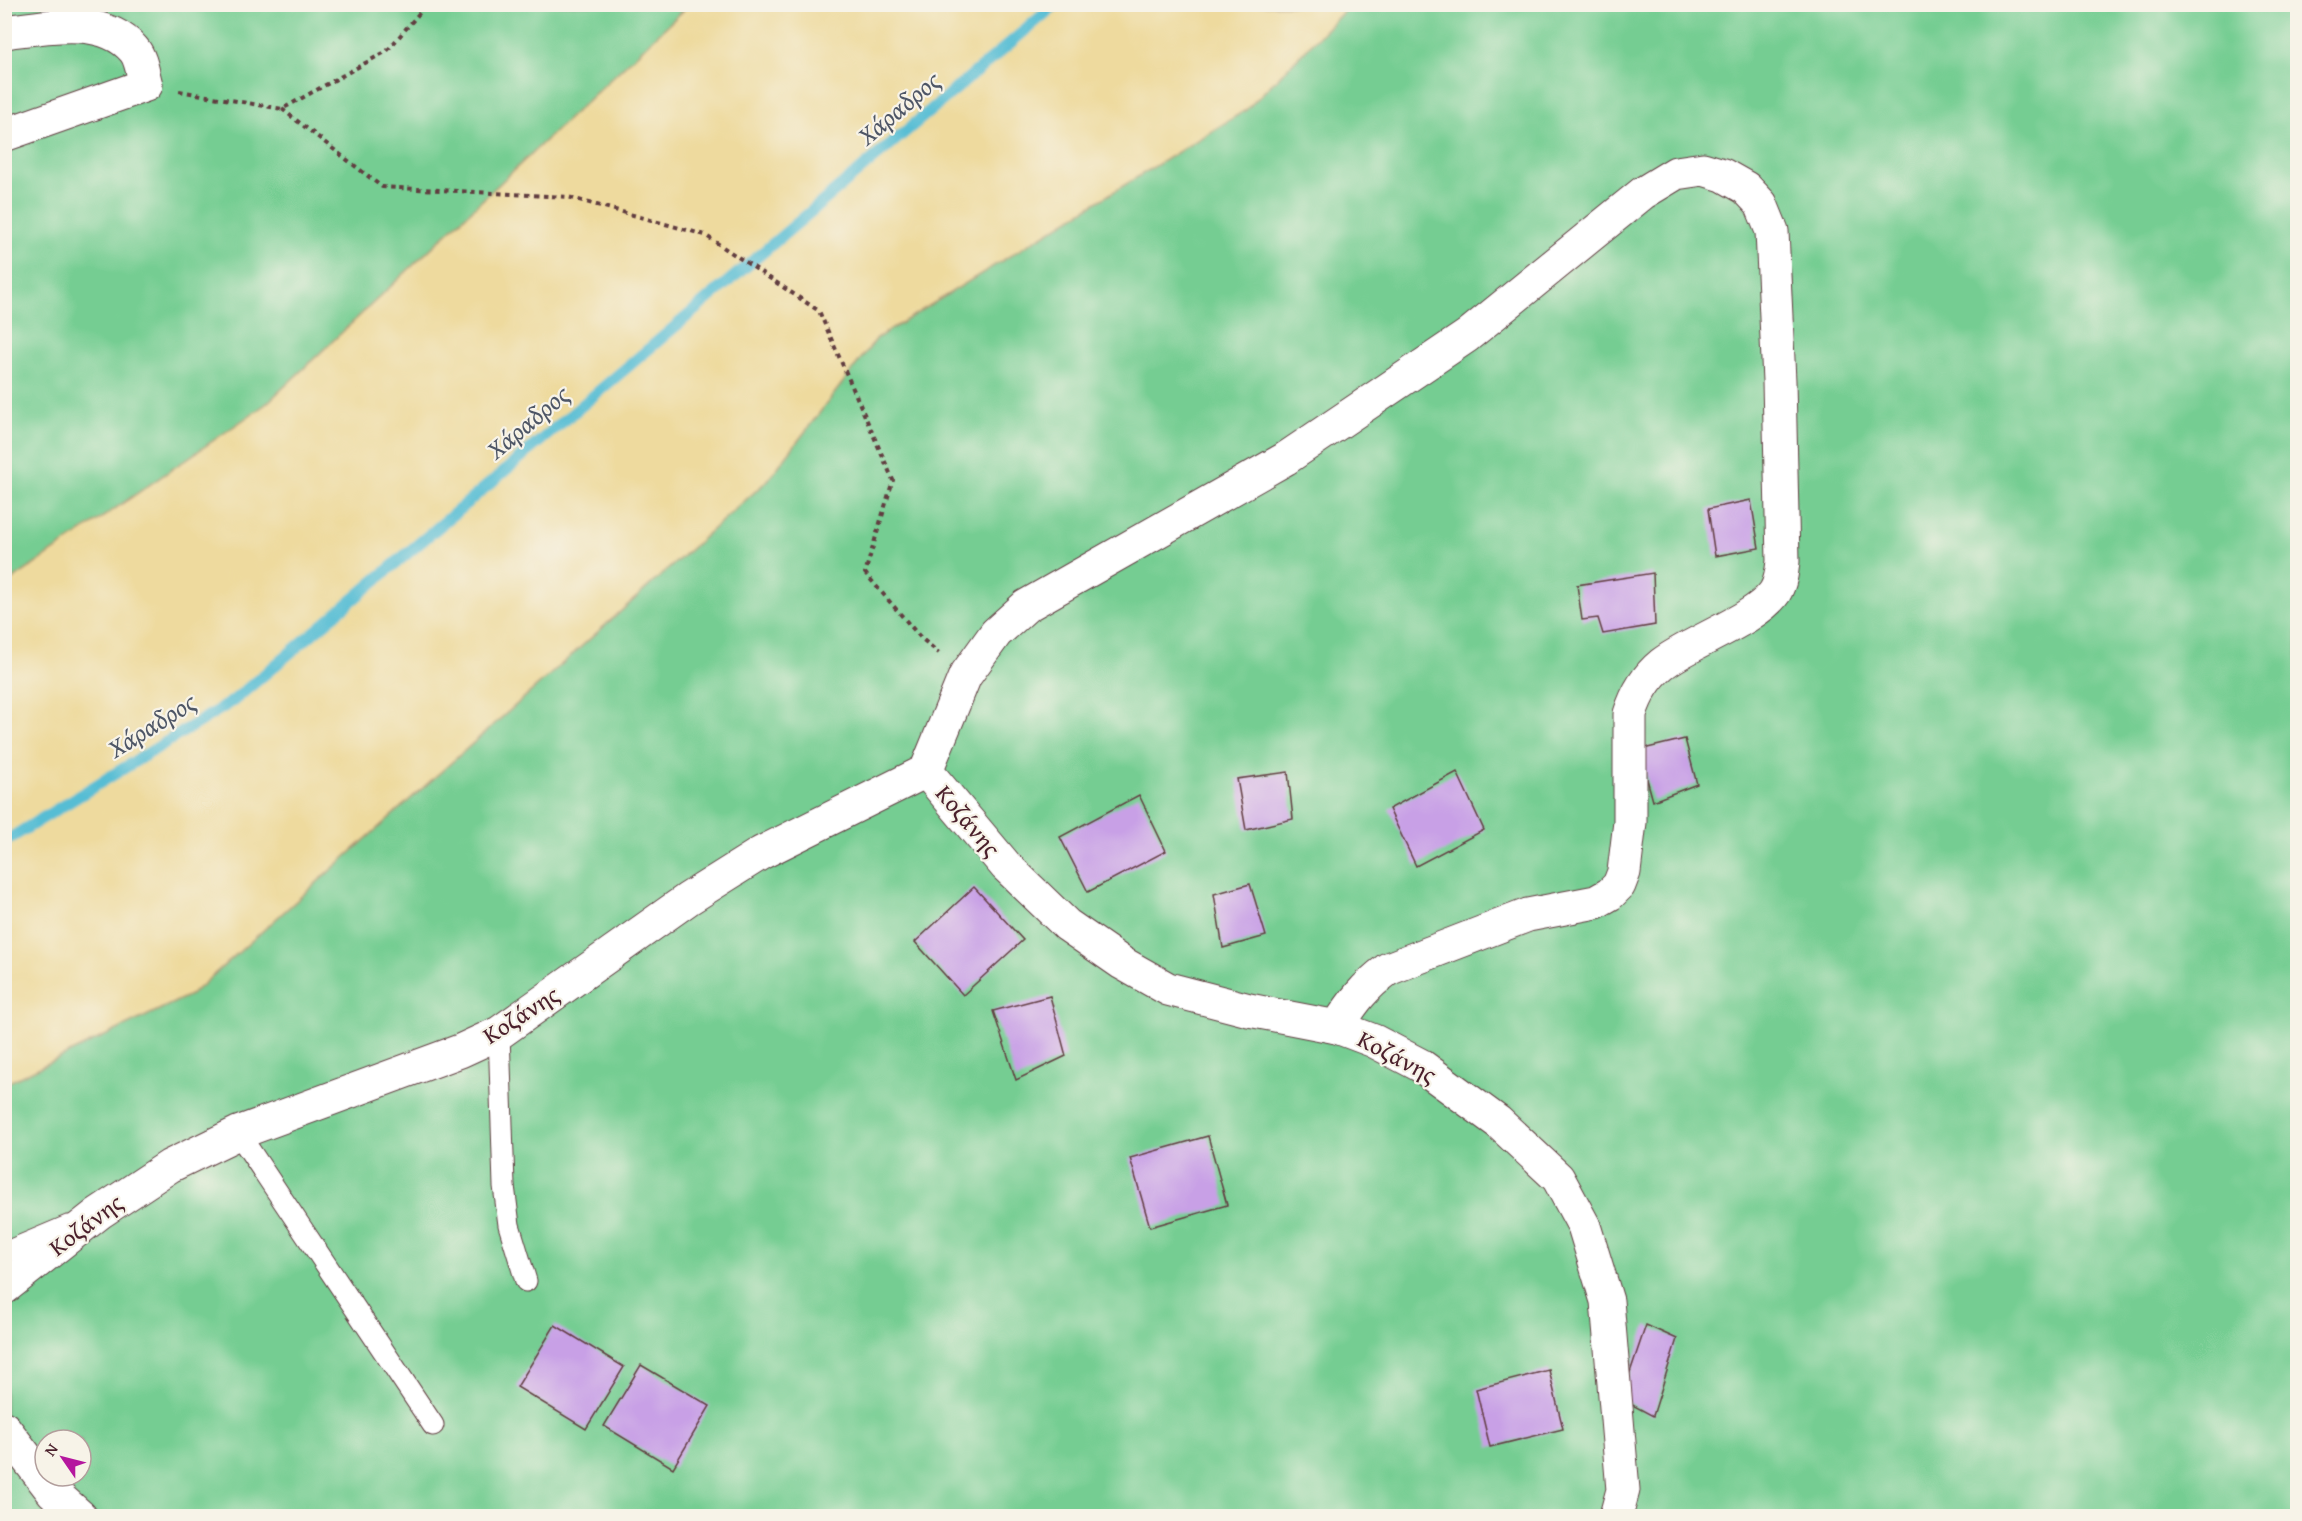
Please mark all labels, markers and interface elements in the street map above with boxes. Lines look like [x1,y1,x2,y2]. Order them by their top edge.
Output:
water label: Χάραδρος [848,61,949,155]
water label: Χάραδρος [477,375,578,469]
water label: Χάραδρος [99,682,204,768]
street label: Κοζάνης [928,777,1009,864]
street label: Κοζάνης [476,977,566,1052]
street label: Κοζάνης [1352,1021,1443,1092]
street label: Κοζάνης [41,1185,130,1264]
north arrow [33,1428,93,1488]
text: N [38,1438,64,1461]

